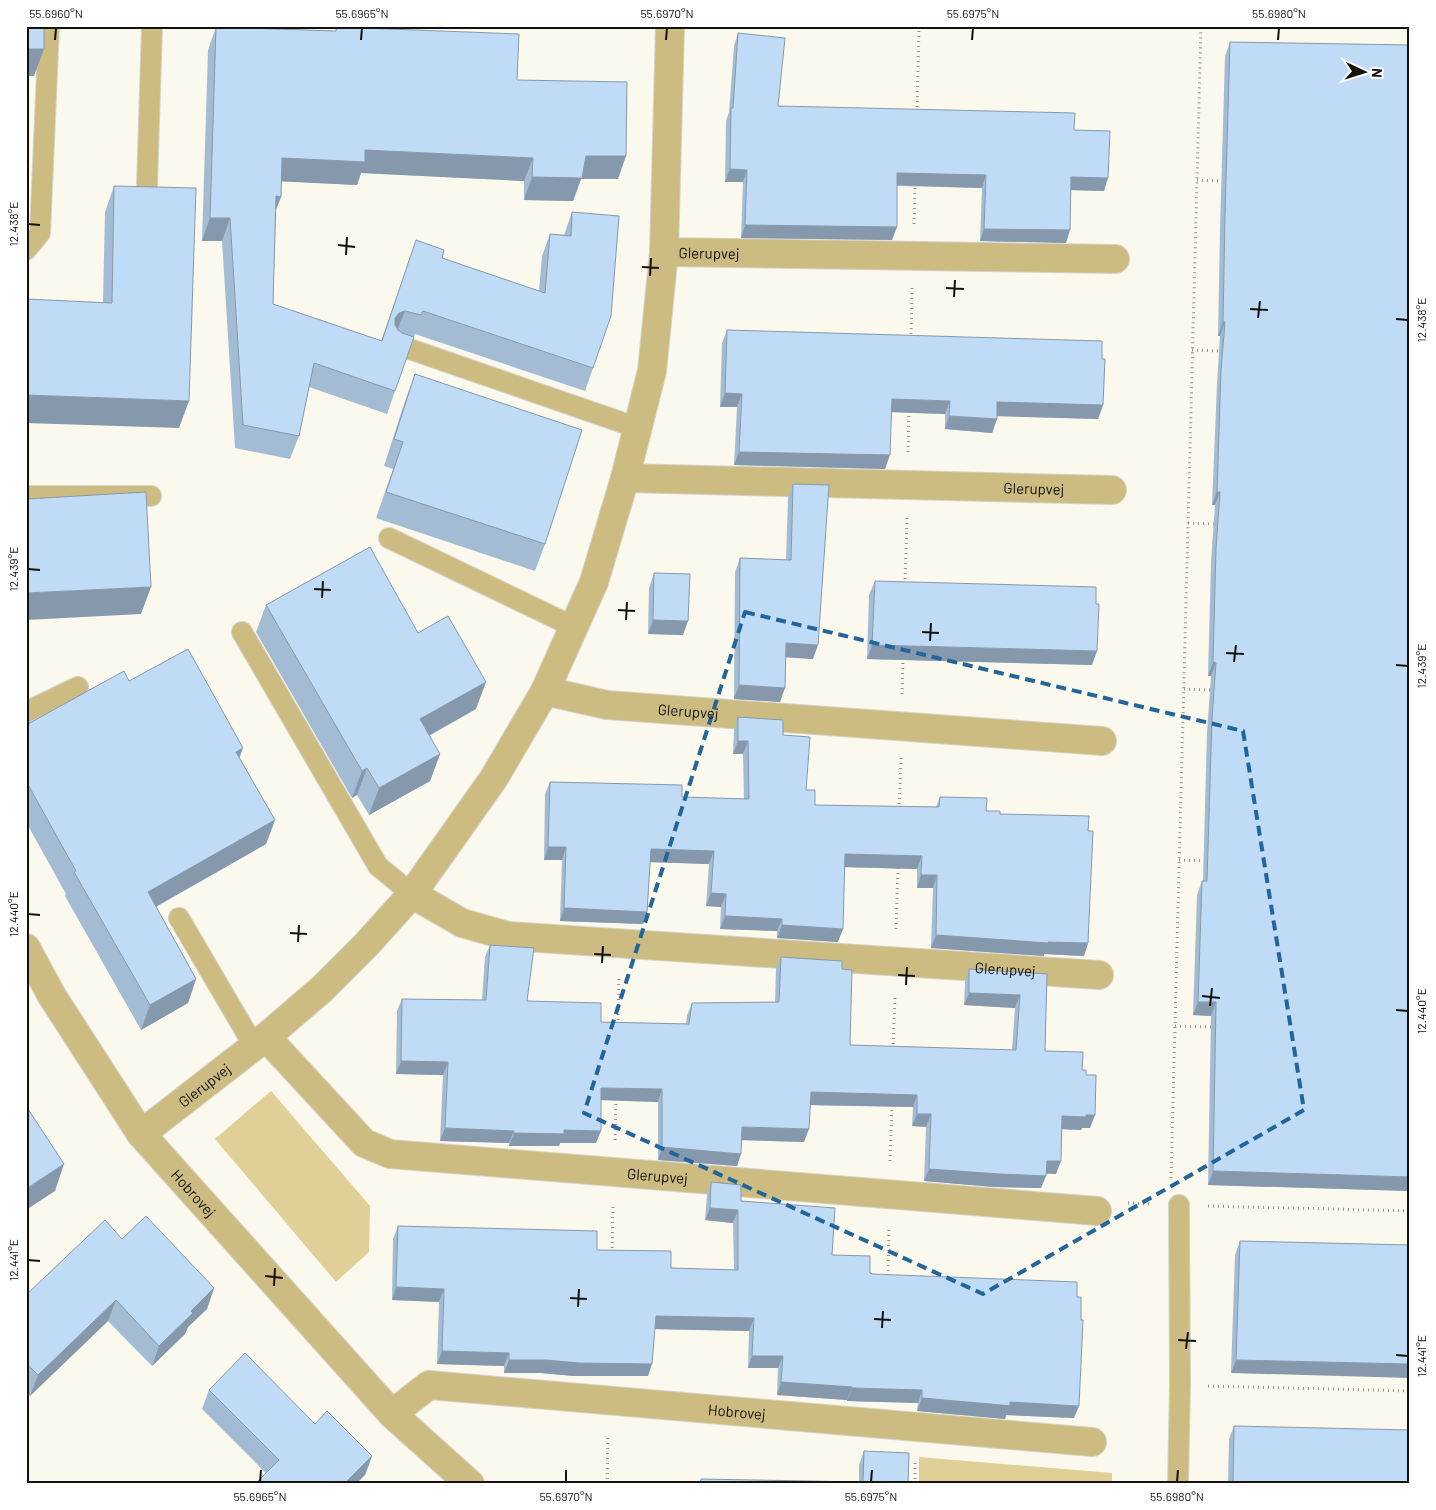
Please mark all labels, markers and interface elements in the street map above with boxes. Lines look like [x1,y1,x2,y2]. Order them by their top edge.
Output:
text: 55.6960°N [29,6,83,20]
text: 55.6965°N [335,6,389,20]
text: 55.6970°N [640,6,694,20]
text: 55.6975°N [947,6,999,20]
text: 55.6980°N [1252,6,1306,20]
north arrow [1338,48,1388,98]
text: N [1369,68,1386,78]
text: 12.438°E [6,202,20,246]
street label: Glerupvej [678,243,740,262]
text: 12.438°E [1414,298,1428,342]
street label: Glerupvej [1003,478,1065,498]
text: 12.439°E [6,547,20,591]
text: 12.439°E [1414,644,1428,688]
street label: Glerupvej [657,700,719,722]
text: 12.440°E [6,891,20,937]
street label: Glerupvej [974,958,1036,980]
text: 12.440°E [1414,988,1428,1034]
street label: Glerupvej [175,1059,234,1111]
street label: Glerupvej [626,1164,689,1187]
street label: Hobrovej [168,1165,220,1221]
text: 12.441°E [6,1239,20,1281]
text: 12.441°E [1414,1335,1428,1377]
street label: Hobrovej [707,1400,767,1423]
text: 55.6965°N [233,1489,287,1503]
text: 55.6970°N [539,1489,593,1503]
text: 55.6975°N [845,1489,897,1503]
text: 55.6980°N [1150,1489,1204,1503]

